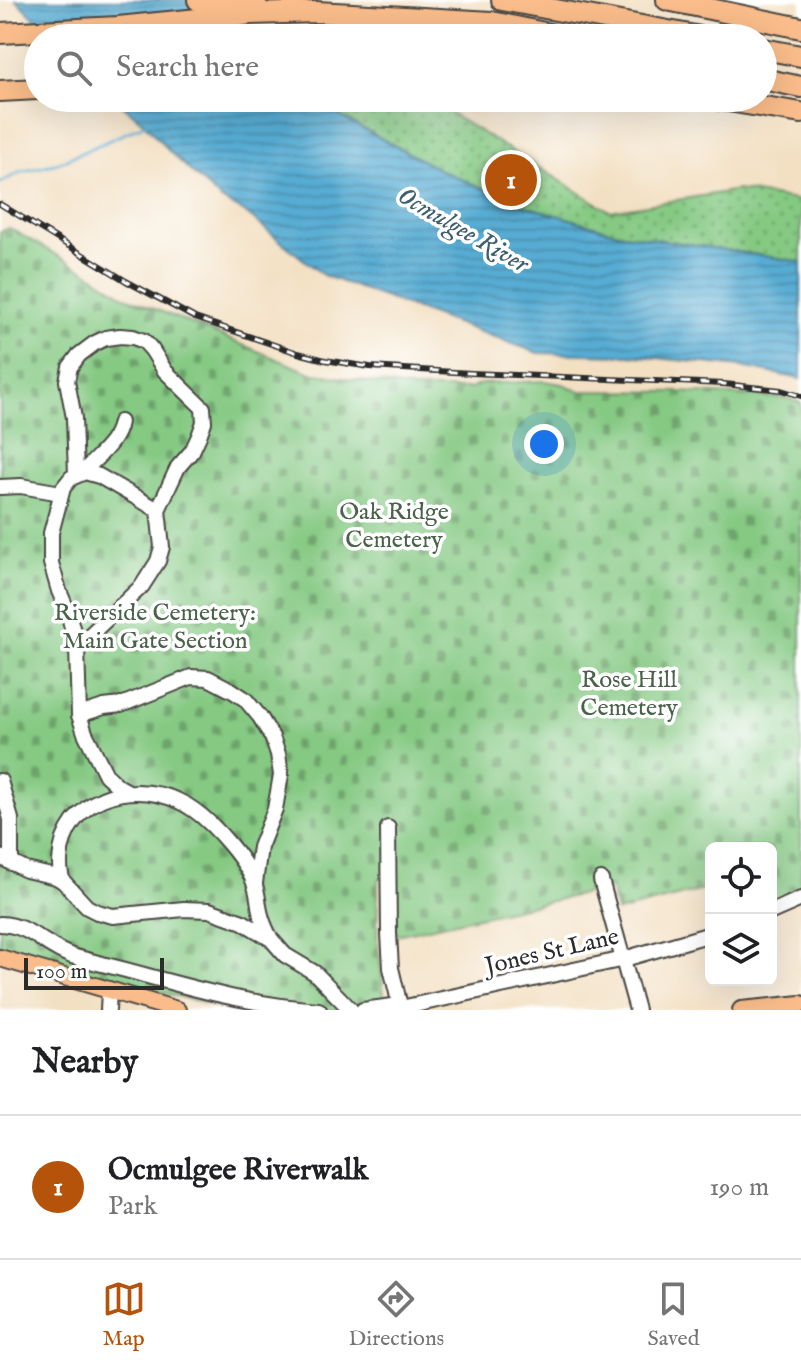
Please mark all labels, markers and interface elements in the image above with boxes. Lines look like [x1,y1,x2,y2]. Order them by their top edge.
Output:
search box [24,24,777,112]
icon: search [52,46,96,90]
text: Search here [116,49,259,87]
pin: 1 [485,150,537,210]
water label: Ocmulgee River [391,179,535,282]
your location [524,424,564,464]
park label: Oak Ridge Cemetery [339,497,449,556]
park label: Riverside Cemetery: Main Gate Section [54,598,256,657]
park label: Rose Hill Cemetery [580,665,678,724]
map controls [705,842,777,986]
button: locate [705,842,777,914]
button: layers [705,914,777,986]
street label: Jones St Lane [479,922,622,983]
scale bar [24,954,164,990]
text: 100 m [36,958,88,986]
text: Nearby [32,1041,138,1084]
text: Ocmulgee Riverwalk [108,1152,368,1190]
text: 1 [53,1171,63,1204]
text: 190 m [709,1171,769,1204]
text: Park [108,1190,157,1223]
tab: Map [102,1277,146,1353]
tab: Directions [349,1277,444,1353]
tab: Saved [647,1277,699,1353]

